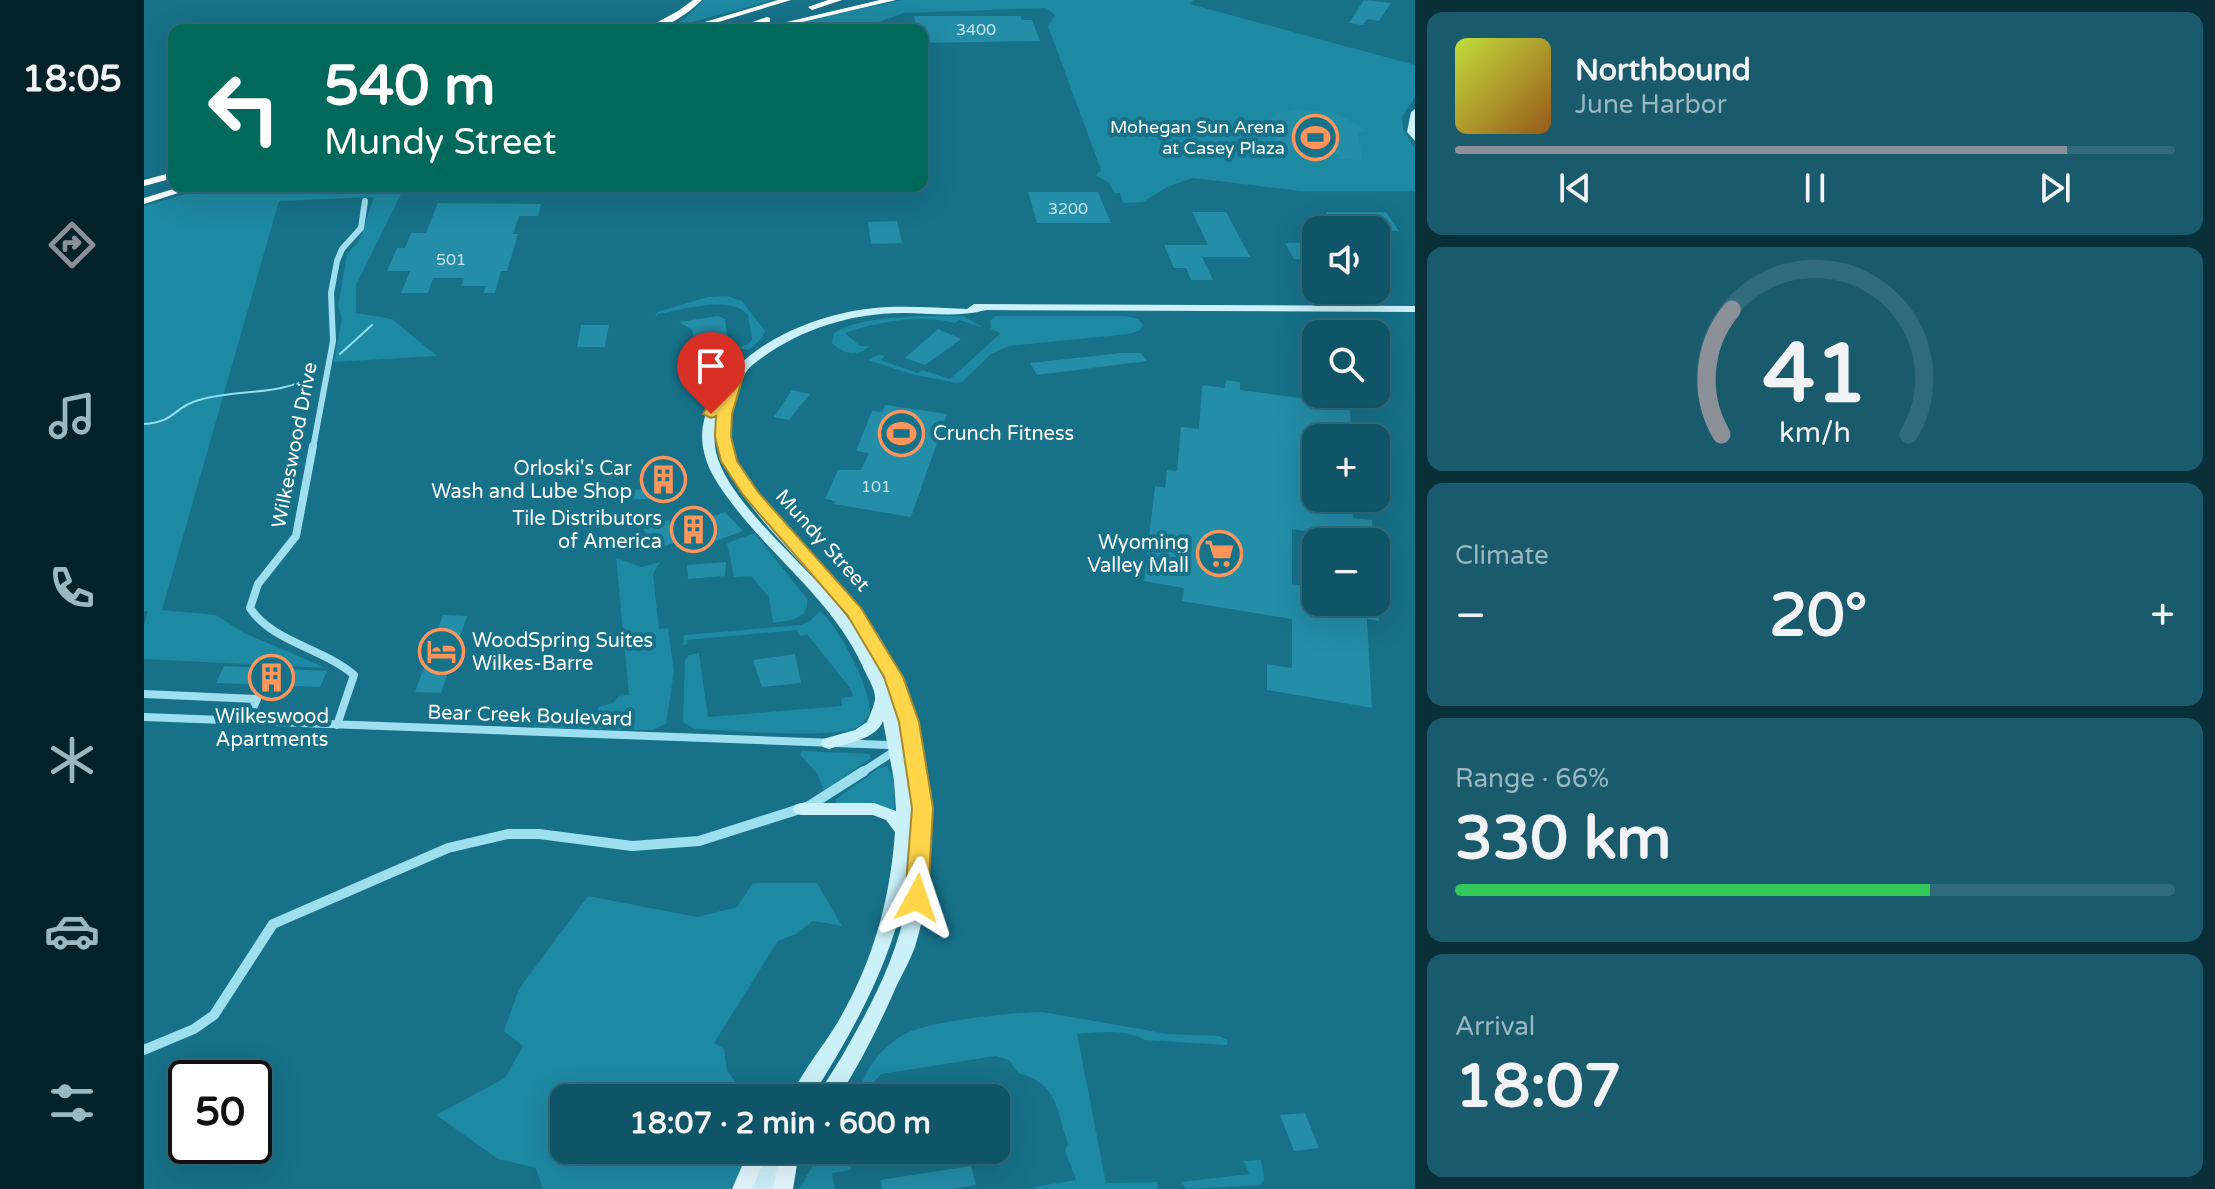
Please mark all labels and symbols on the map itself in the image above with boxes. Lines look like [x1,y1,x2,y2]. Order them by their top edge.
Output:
house number: 3400 [956,20,996,40]
sports icon: Mohegan Sun Arena at Casey Plaza [1292,113,1340,161]
place label: Mohegan Sun Arena at Casey Plaza [1110,116,1285,159]
house number: 3200 [1048,199,1088,219]
house number: 501 [436,250,466,270]
pin [677,332,745,414]
street label: Wilkeswood Drive [267,360,323,530]
sports icon: Crunch Fitness [878,409,926,457]
place label: Crunch Fitness [933,422,1074,446]
building icon: Orloski's Car Wash and Lube Shop [639,456,687,504]
place label: Orloski's Car Wash and Lube Shop [431,457,632,504]
house number: 101 [861,477,891,497]
street label: Mundy Street [770,485,875,597]
building icon: Tile Distributors of America [669,506,717,554]
place label: Tile Distributors of America [512,507,662,554]
supermarket icon: Wyoming Valley Mall [1196,530,1244,578]
place label: Wyoming Valley Mall [1087,531,1189,578]
hotel icon: WoodSpring Suites Wilkes-Barre [417,628,465,676]
place label: WoodSpring Suites Wilkes-Barre [472,629,653,676]
building icon: Wilkeswood Apartments [248,653,296,701]
street label: Bear Creek Boulevard [427,700,633,732]
place label: Wilkeswood Apartments [215,705,329,752]
position arrow [875,856,959,940]
speed limit sign: 50 [168,1060,272,1164]

